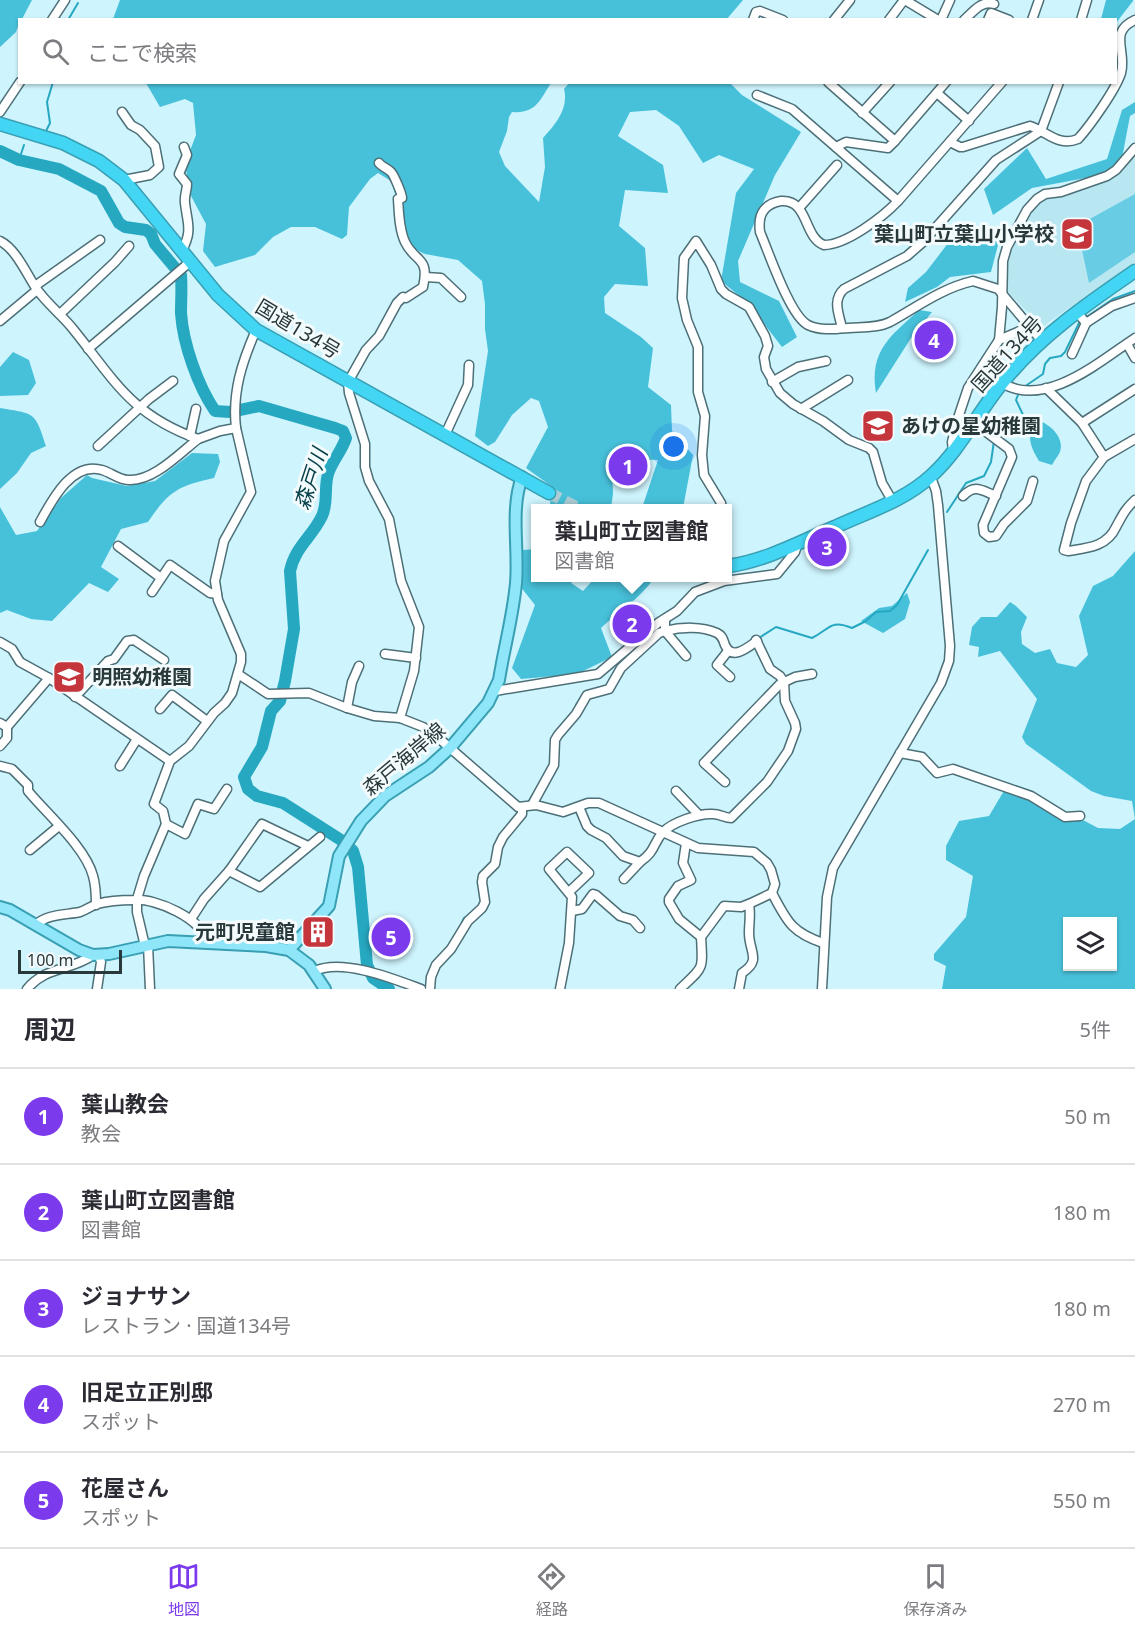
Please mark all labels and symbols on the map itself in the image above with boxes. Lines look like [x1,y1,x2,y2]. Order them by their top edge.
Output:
school or university icon: 葉山町立葉山小学校 [1059,216,1095,252]
place label: 葉山町立葉山小学校 [874,220,1054,247]
street label: 国道134号 [251,293,346,364]
street label: 国道134号 [965,310,1048,398]
pin: 4 [914,318,954,362]
school or university icon: あけの星幼稚園 [860,408,896,444]
place label: あけの星幼稚園 [901,412,1041,439]
your location [659,432,688,461]
water label: 森戸川 [287,443,334,513]
pin: 1 [608,444,648,488]
pin: 3 [808,524,846,570]
pin: 2 [612,602,652,646]
school or university icon: 明照幼稚園 [51,659,87,695]
place label: 明照幼稚園 [92,663,192,690]
street label: 森戸海岸線 [357,716,451,801]
building icon: 元町児童館 [300,914,336,950]
pin: 5 [372,914,410,960]
place label: 元町児童館 [195,918,295,945]
scale bar [18,947,122,974]

